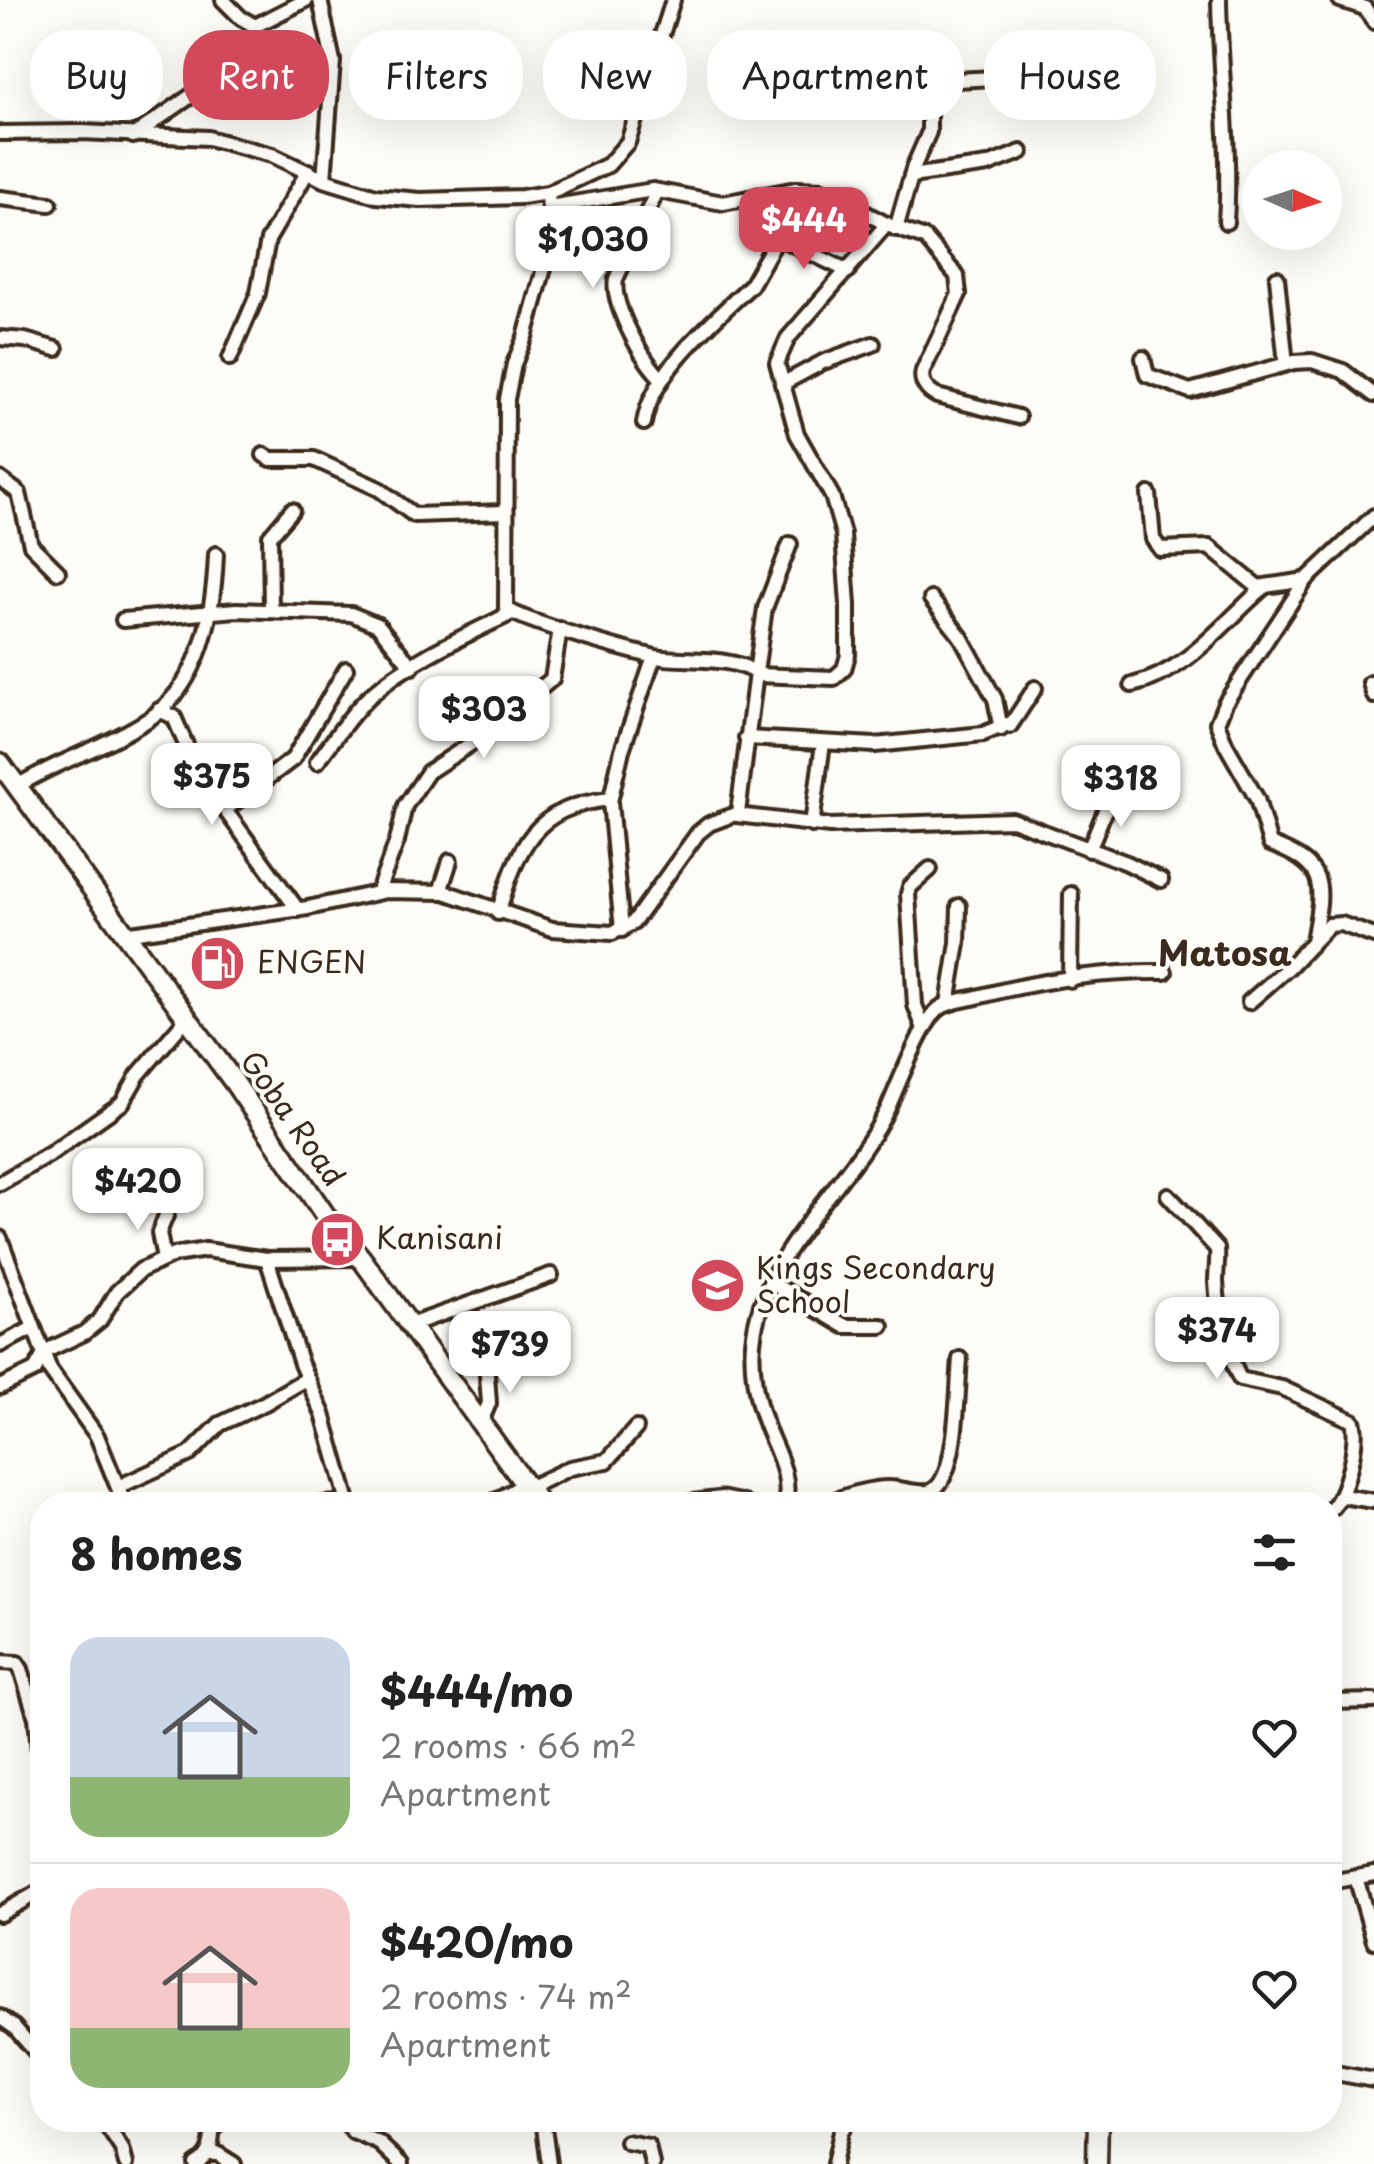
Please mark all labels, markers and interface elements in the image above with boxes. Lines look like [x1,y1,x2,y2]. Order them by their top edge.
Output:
chip: Buy [30,30,163,120]
chip: Rent [183,30,329,120]
chip: Filters [349,30,523,120]
chip: New [543,30,687,120]
chip: Apartment [707,30,964,120]
chip: House [984,30,1156,120]
north arrow [1242,150,1342,250]
map controls [1242,150,1342,250]
pin: $444 [745,187,863,272]
text: $444 [761,195,847,243]
pin: $1,030 [512,206,674,291]
text: $1,030 [537,214,649,262]
pin: $303 [425,676,543,761]
text: $303 [441,684,527,732]
pin: $375 [153,743,271,828]
pin: $318 [1062,745,1180,830]
text: $375 [173,751,251,799]
text: $318 [1083,753,1159,801]
district label: Matosa [1158,925,1292,978]
fuel station icon: ENGEN [188,933,248,993]
place label: ENGEN [257,938,366,983]
street label: Goba Road [231,1040,358,1195]
pin: $420 [79,1148,197,1233]
text: $420 [94,1156,182,1204]
bus stop icon: Kanisani [307,1209,367,1269]
place label: Kanisani [376,1214,503,1259]
place label: Kings Secondary School [756,1244,996,1323]
school or university icon: Kings Secondary School [687,1256,747,1316]
pin: $374 [1158,1297,1276,1382]
text: $374 [1177,1305,1257,1353]
pin: $739 [451,1311,569,1396]
text: $739 [471,1319,549,1367]
text: 8 homes [70,1521,243,1584]
icon: filters [1247,1525,1302,1580]
text: $444/mo [380,1658,573,1721]
icon: home [150,1677,270,1797]
icon: heart [1247,1710,1302,1765]
text: 2 rooms · 66 m² [380,1721,637,1769]
text: Apartment [380,1769,551,1817]
text: $420/mo [380,1909,574,1972]
icon: home [150,1928,270,2048]
icon: heart [1247,1961,1302,2016]
text: 2 rooms · 74 m² [380,1972,632,2020]
text: Apartment [380,2020,551,2068]

